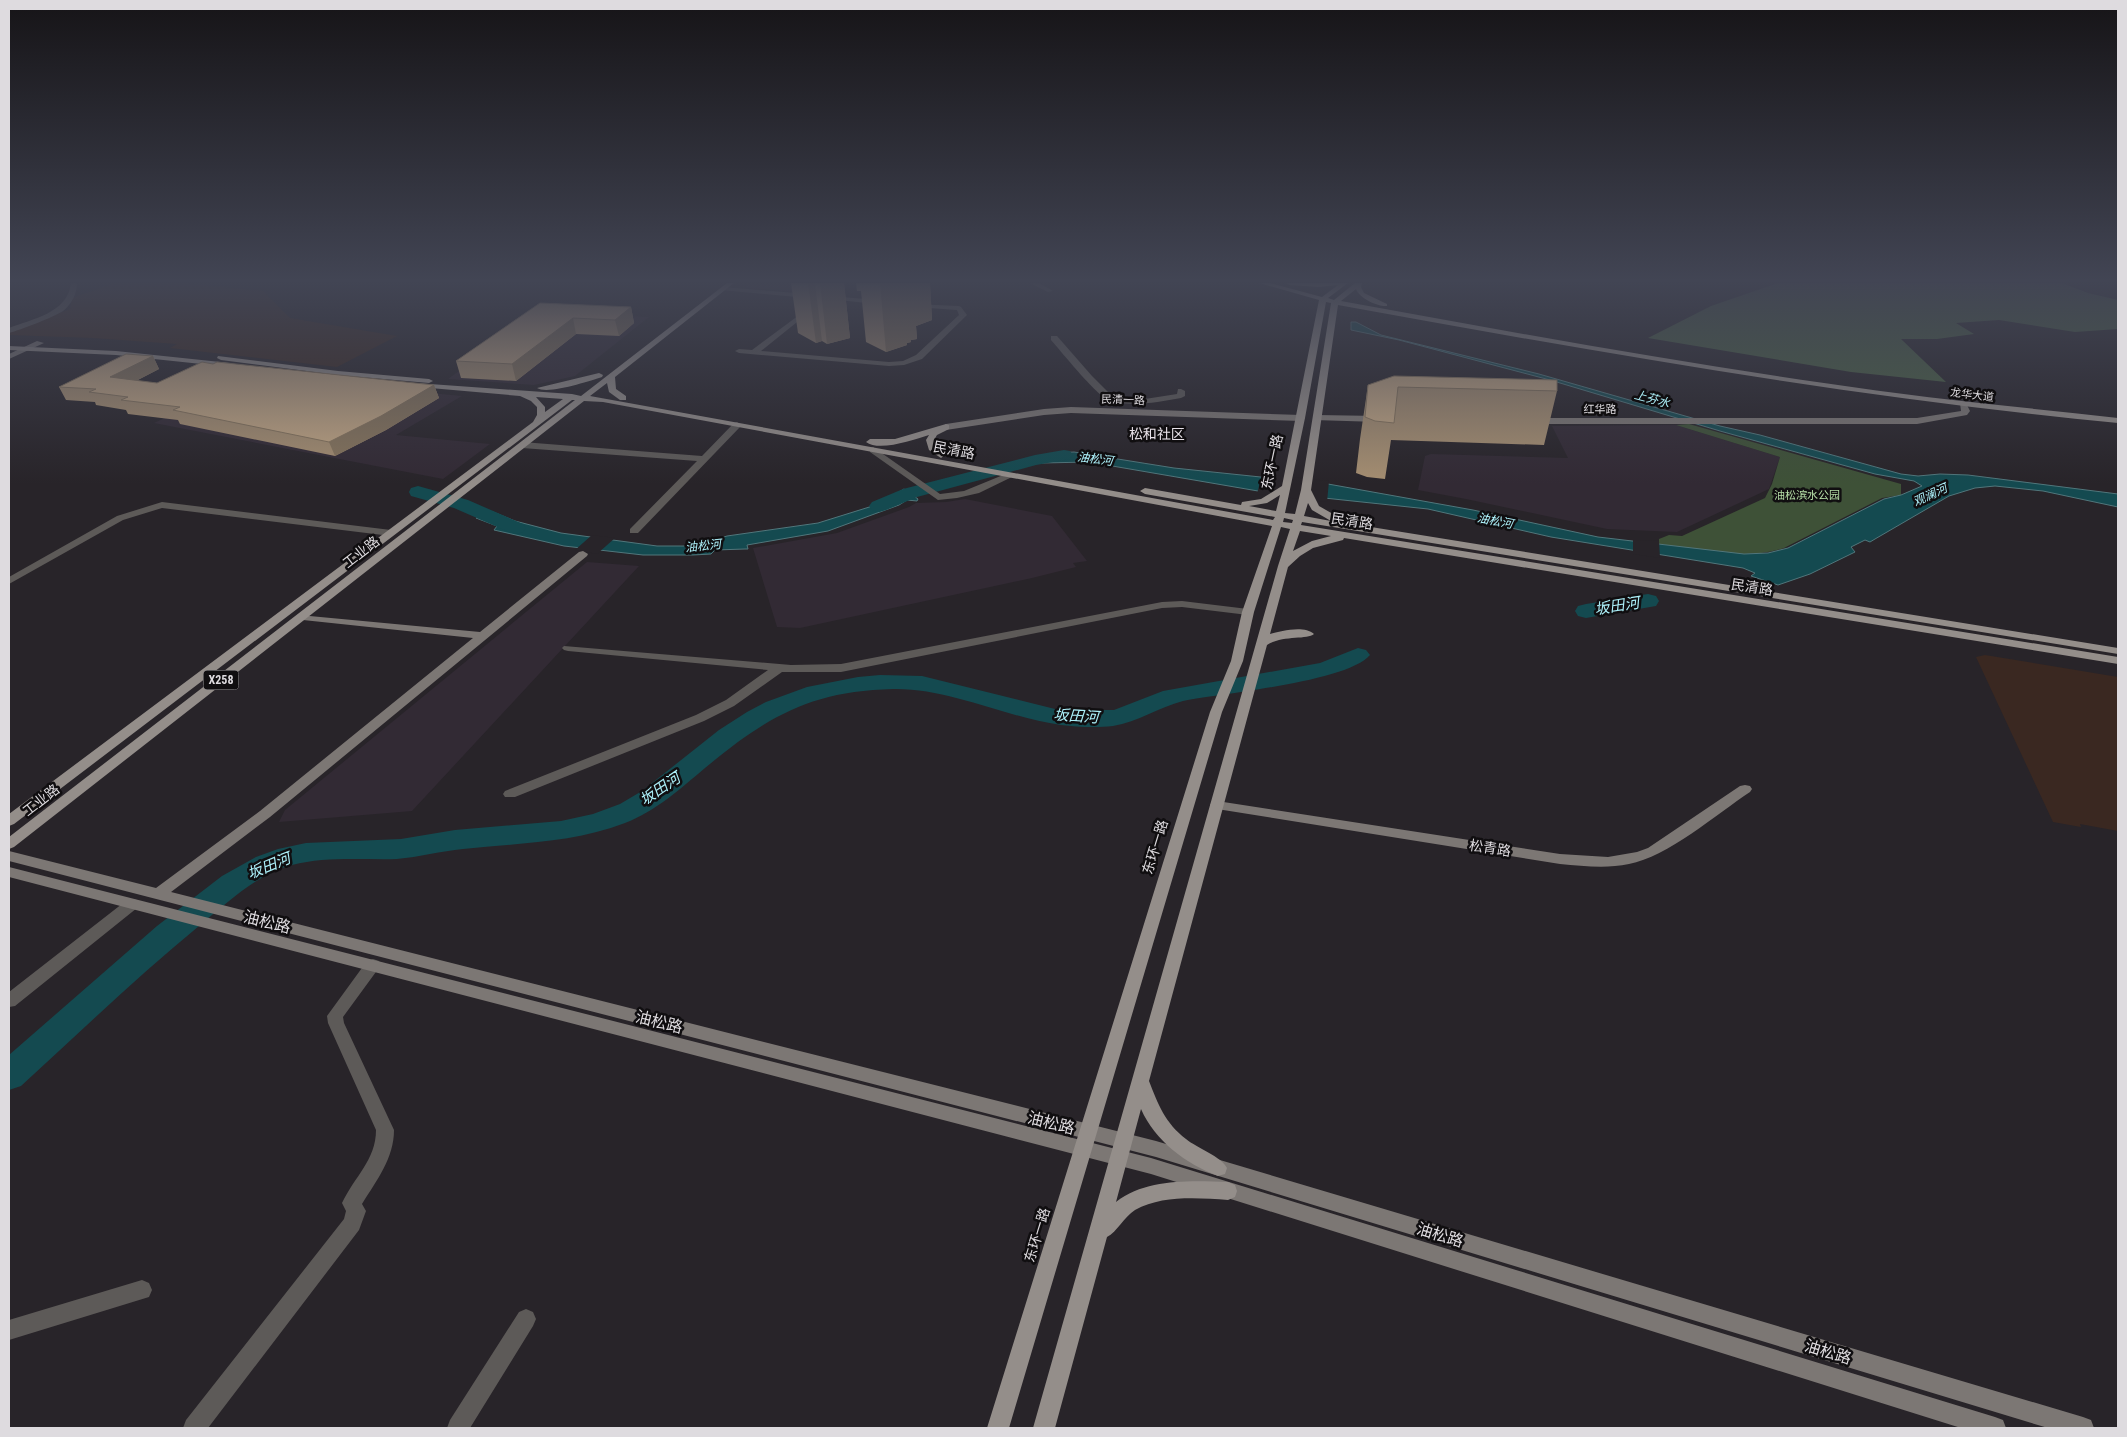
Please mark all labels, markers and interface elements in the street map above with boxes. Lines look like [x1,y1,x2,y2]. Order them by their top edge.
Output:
street label: 龙华大道 [1949,386,1995,404]
water label: 上芬水 [1633,388,1672,411]
street label: 民清一路 [1101,393,1145,407]
street label: 红华路 [1584,403,1617,416]
district label: 松和社区 [1129,426,1185,442]
street label: 东环一路 [1258,433,1286,491]
street label: 民清路 [932,438,976,462]
water label: 油松河 [1076,450,1116,468]
water label: 观澜河 [1911,480,1951,509]
park label: 油松滨水公园 [1774,489,1840,502]
street label: 民清路 [1330,510,1374,532]
water label: 油松河 [1476,511,1516,532]
street label: 工业路 [340,533,382,571]
water label: 油松河 [684,537,724,555]
street label: 民清路 [1730,576,1774,598]
water label: 坂田河 [1593,593,1644,618]
road number: X258 [204,670,238,690]
water label: 坂田河 [1053,705,1102,727]
water label: 坂田河 [636,767,686,809]
street label: 工业路 [20,781,62,819]
street label: 东环一路 [1139,818,1171,876]
street label: 松青路 [1468,837,1512,859]
water label: 坂田河 [245,848,296,883]
street label: 油松路 [241,907,293,937]
street label: 油松路 [633,1007,685,1037]
street label: 油松路 [1025,1108,1077,1138]
street label: 东环一路 [1021,1206,1053,1264]
street label: 油松路 [1414,1219,1466,1251]
street label: 油松路 [1802,1336,1854,1368]

